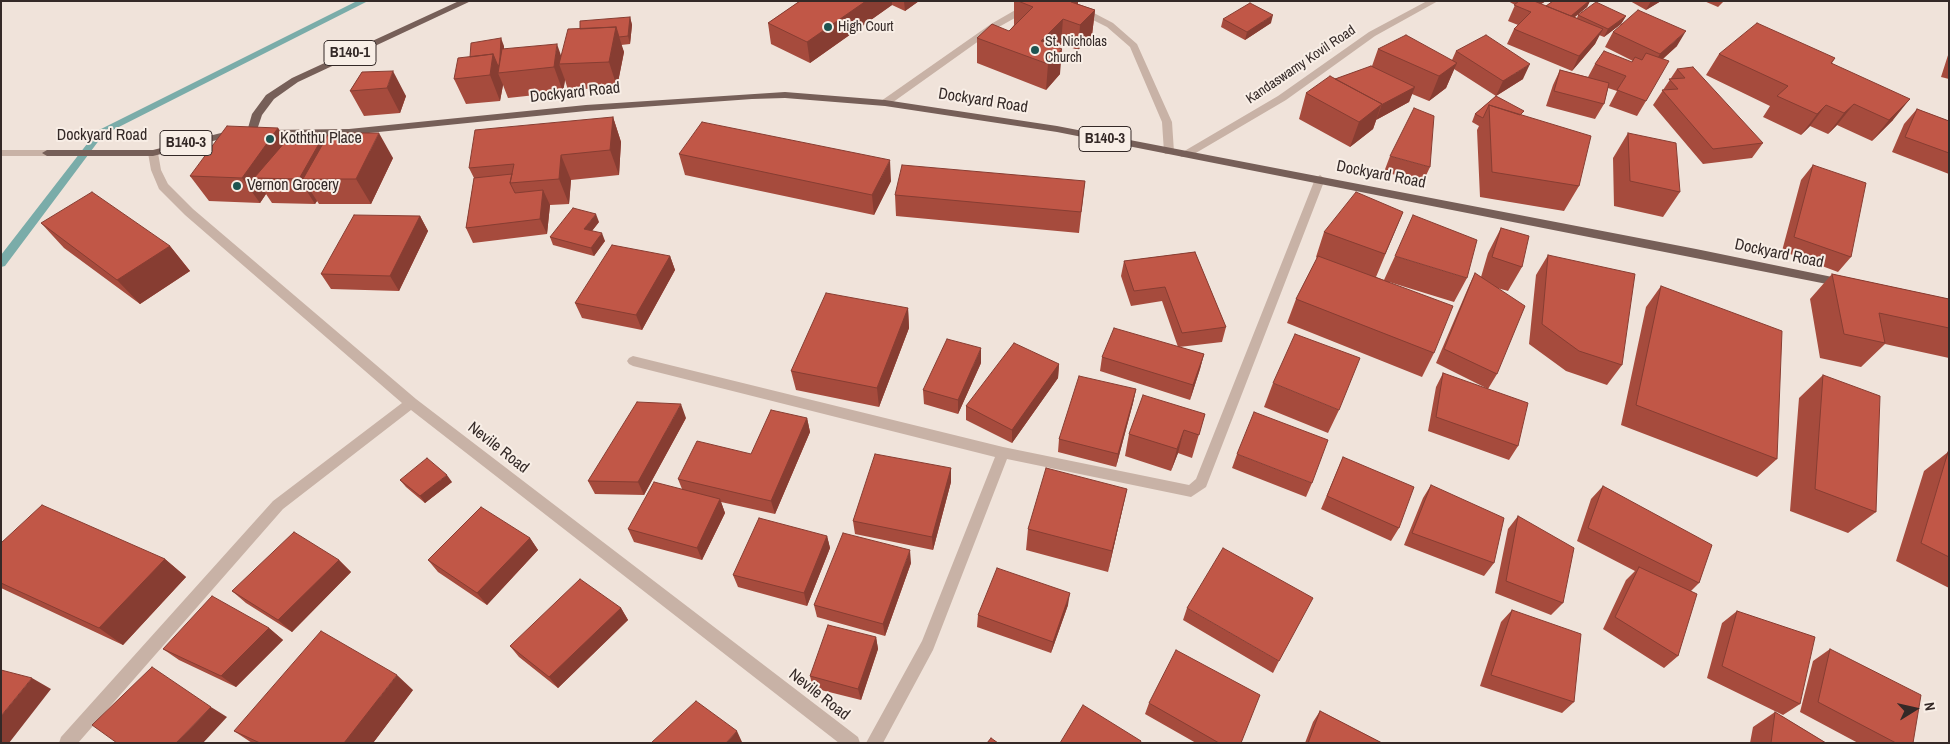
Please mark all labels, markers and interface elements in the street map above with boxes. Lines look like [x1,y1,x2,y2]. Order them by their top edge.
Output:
place label: High Court [838,19,894,35]
marker: High Court [822,21,834,33]
street label: Kandaswamy Kovil Road [1243,22,1359,108]
place label: St. Nicholas Church [1045,34,1107,66]
road number: B140-1 [324,40,376,66]
marker: St. Nicholas Church [1029,44,1041,56]
street label: Dockyard Road [529,79,621,107]
street label: Dockyard Road [937,84,1029,118]
street label: Dockyard Road [57,126,147,146]
road number: B140-3 [1079,126,1131,152]
place label: Koththu Place [280,129,362,149]
road number: B140-3 [160,130,212,156]
marker: Koththu Place [264,133,276,145]
street label: Dockyard Road [1335,157,1427,193]
place label: Vernon Grocery [247,176,339,196]
marker: Vernon Grocery [231,180,243,192]
street label: Dockyard Road [1733,235,1825,273]
street label: Nevile Road [464,418,532,478]
street label: Nevile Road [785,665,853,725]
north arrow [1890,684,1940,734]
text: N [1920,701,1939,712]

